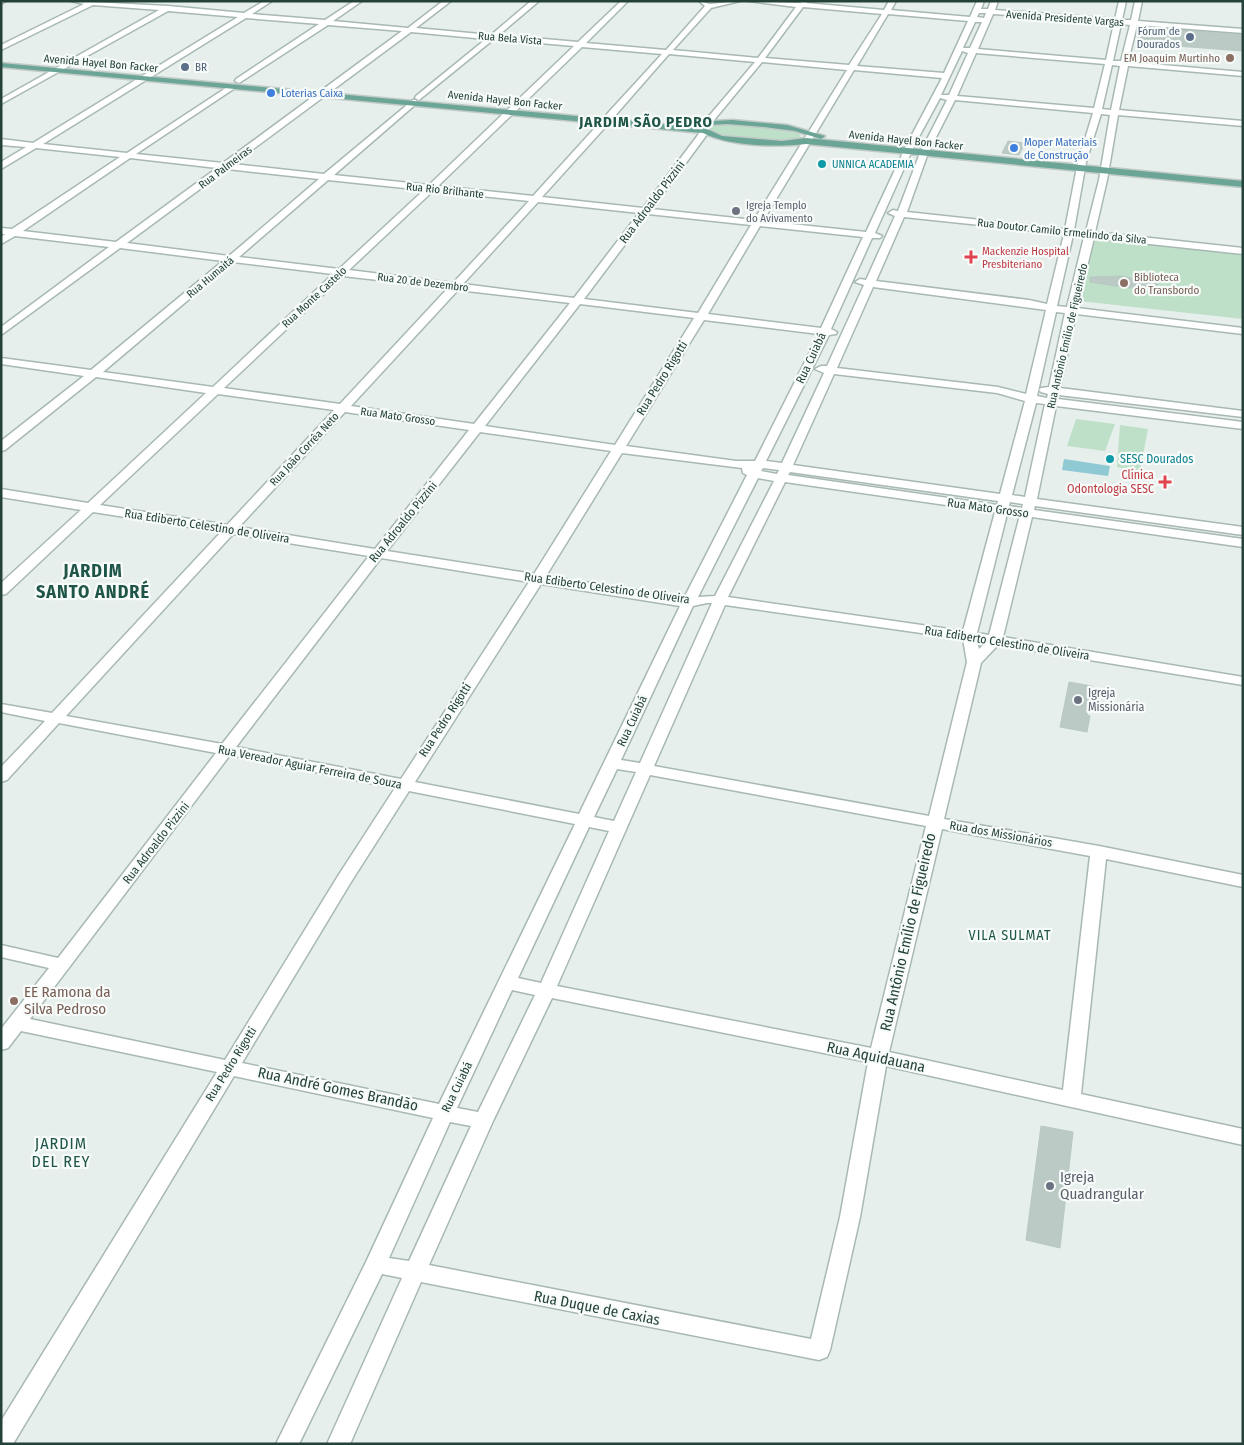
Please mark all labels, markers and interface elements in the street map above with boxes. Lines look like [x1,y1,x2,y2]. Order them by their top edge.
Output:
street label: Avenida Presidente Vargas [1006,8,1125,29]
place label: Fórum de Dourados [1137,25,1180,51]
street label: Rua Bela Vista [478,29,542,48]
marker: Fórum de Dourados [1184,31,1196,43]
street label: Avenida Hayel Bon Facker [43,52,159,75]
place label: EM Joaquim Murtinho [1124,52,1220,65]
marker: EM Joaquim Murtinho [1224,52,1236,64]
marker: BR [179,61,191,73]
place label: BR [195,61,207,74]
marker: Loterias Caixa [265,87,277,99]
place label: Loterias Caixa [281,87,343,100]
street label: Avenida Hayel Bon Facker [447,88,563,113]
district label: JARDIM SÃO PEDRO [578,113,713,131]
street label: Avenida Hayel Bon Facker [848,128,964,153]
place label: Moper Materiais de Construção [1024,136,1097,162]
marker: Moper Materiais de Construção [1008,142,1020,154]
street label: Rua Palmeiras [196,143,255,192]
street label: Rua Adroaldo Pizzini [616,158,688,246]
marker: UNNICA ACADEMIA [816,158,828,170]
place label: UNNICA ACADEMIA [832,158,914,171]
street label: Rua Rio Brilhante [405,180,485,201]
place label: Igreja Templo do Avivamento [746,199,813,225]
marker: Igreja Templo do Avivamento [730,205,742,217]
street label: Rua Doutor Camilo Ermelindo da Silva [977,216,1147,247]
place label: Mackenzie Hospital Presbiteriano [982,245,1069,271]
marker: Mackenzie Hospital Presbiteriano [964,250,978,264]
street label: Rua Humaitá [184,254,237,301]
street label: Rua Antônio Emílio de Figueiredo [1044,262,1091,410]
street label: Rua Monte Castelo [279,264,349,331]
street label: Rua 20 de Dezembro [377,270,470,295]
place label: Biblioteca do Transbordo [1134,271,1199,297]
marker: Biblioteca do Transbordo [1118,277,1130,289]
street label: Rua Cuiabá [793,330,829,386]
street label: Rua Pedro Rigotti [634,338,690,418]
street label: Rua Mato Grosso [360,405,436,428]
street label: Rua João Corrêa Neto [267,410,342,489]
place label: SESC Dourados [1120,452,1193,466]
marker: SESC Dourados [1104,453,1116,465]
place label: Clínica Odontologia SESC [1067,468,1154,496]
marker: Clínica Odontologia SESC [1158,475,1172,489]
street label: Rua Adroaldo Pizzini [366,479,440,565]
street label: Rua Mato Grosso [946,495,1030,521]
street label: Rua Ediberto Celestino de Oliveira [123,506,291,546]
district label: JARDIM SANTO ANDRÉ [36,560,150,603]
street label: Rua Ediberto Celestino de Oliveira [523,569,691,607]
street label: Rua Ediberto Celestino de Oliveira [923,623,1091,663]
street label: Rua Pedro Rigotti [416,681,474,759]
place label: Igreja Missionária [1088,686,1144,714]
street label: Rua Cuiabá [614,693,650,749]
marker: Igreja Missionária [1072,694,1084,706]
street label: Rua Vereador Aguiar Ferreira de Souza [217,742,403,792]
street label: Rua Adroaldo Pizzini [120,799,192,887]
street label: Rua dos Missionários [949,818,1053,850]
street label: Rua Antônio Emílio de Figueiredo [876,831,940,1033]
district label: VILA SULMAT [969,927,1052,944]
place label: EE Ramona da Silva Pedroso [24,983,111,1018]
marker: EE Ramona da Silva Pedroso [8,995,20,1007]
street label: Rua Pedro Rigotti [203,1024,259,1104]
street label: Rua Aquidauana [825,1038,927,1076]
street label: Rua Cuiabá [439,1059,475,1115]
street label: Rua André Gomes Brandão [256,1063,420,1115]
district label: JARDIM DEL REY [32,1134,90,1171]
place label: Igreja Quadrangular [1060,1168,1145,1203]
marker: Igreja Quadrangular [1044,1180,1056,1192]
street label: Rua Duque de Caxias [532,1287,662,1329]

